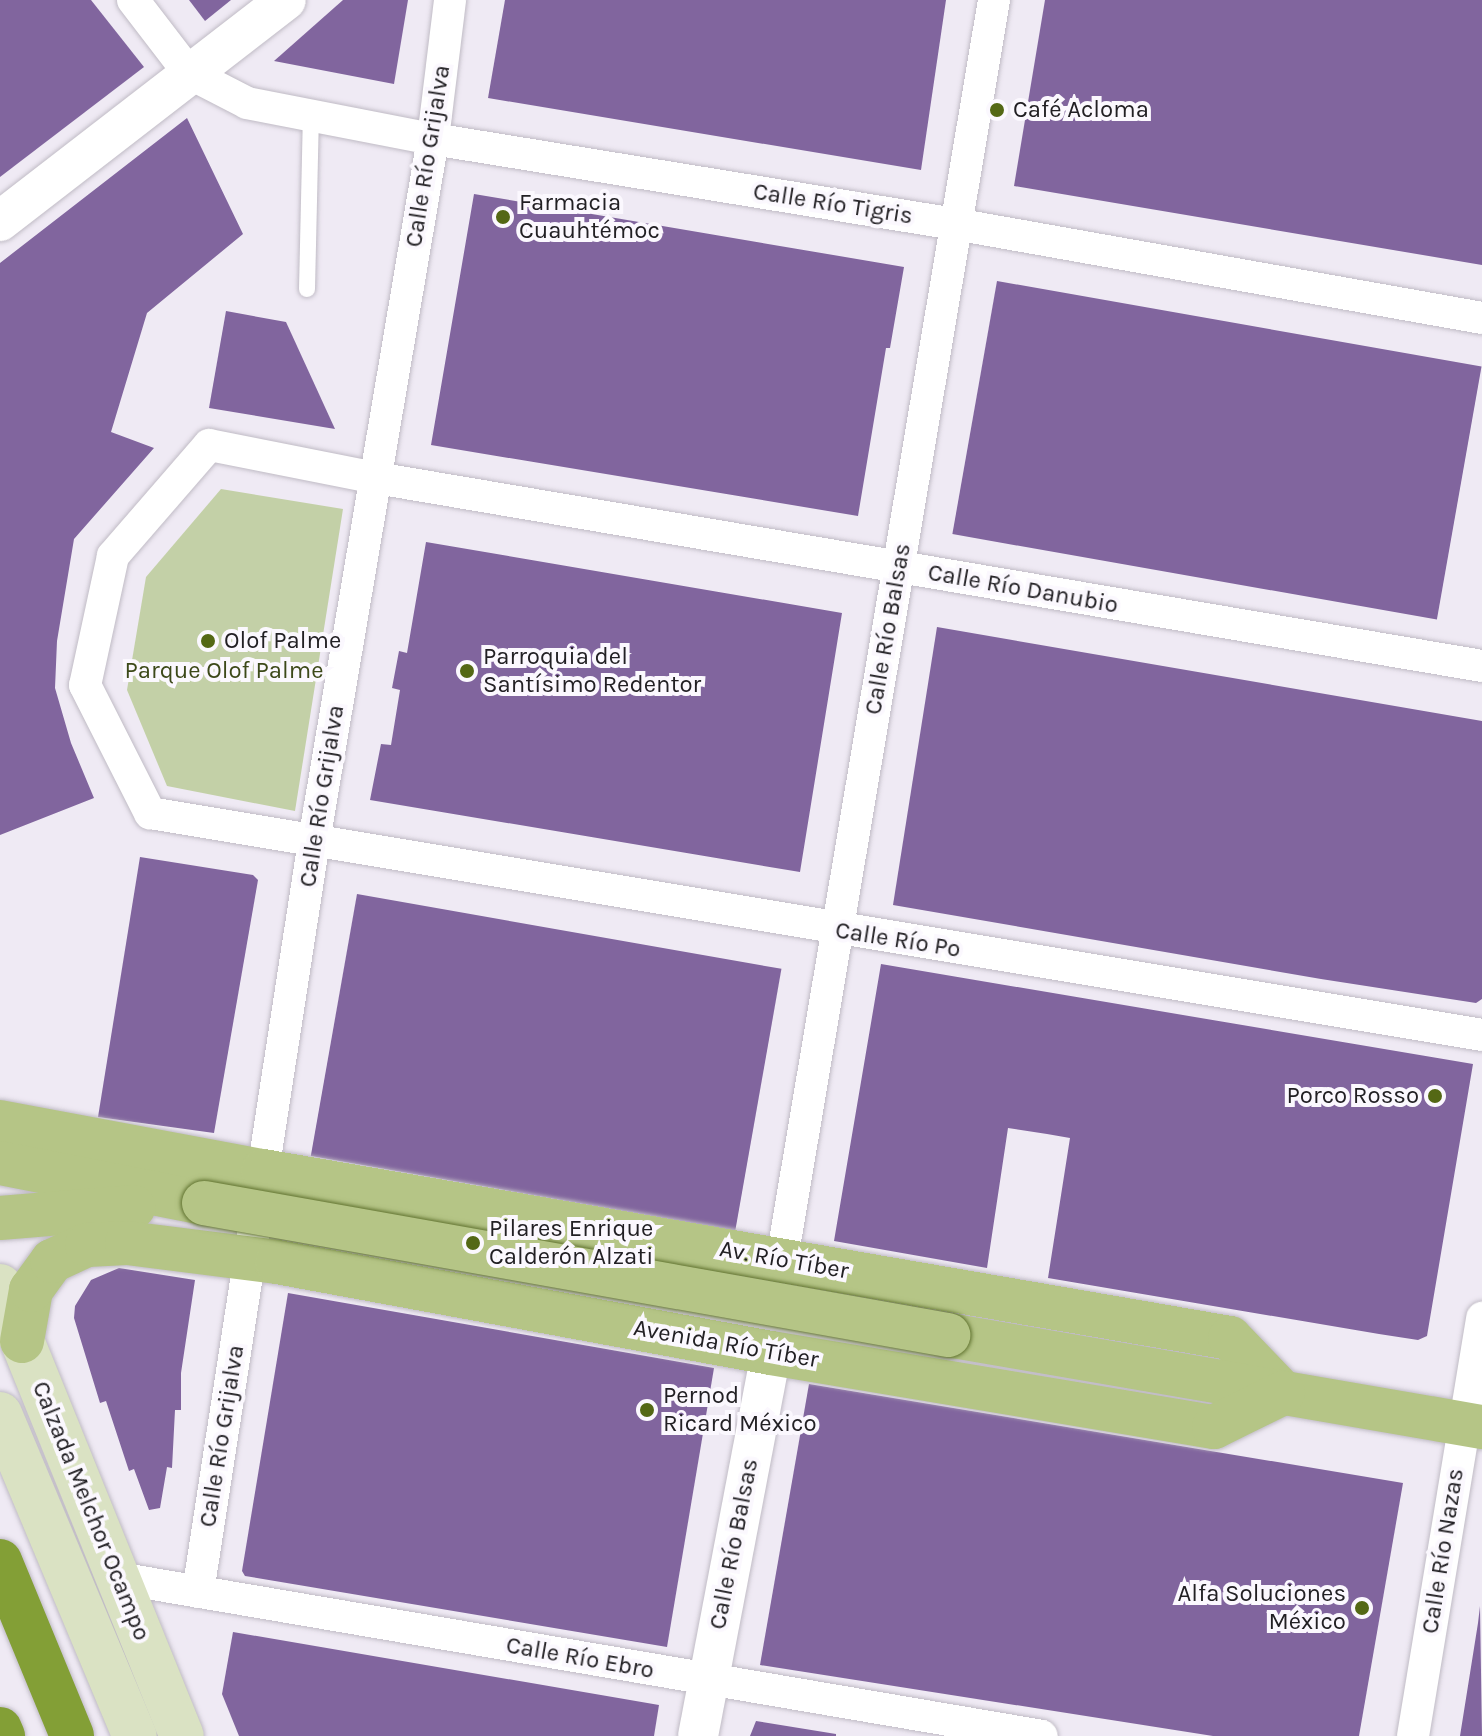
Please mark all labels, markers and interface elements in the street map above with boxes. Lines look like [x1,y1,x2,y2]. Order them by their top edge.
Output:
street label: Calle Río Grijalva [399,63,457,249]
place label: Café Acloma [1013,96,1149,124]
marker: Café Acloma [988,101,1006,119]
street label: Calle Río Tigris [751,177,915,231]
place label: Farmacia Cuauhtémoc [519,189,660,245]
marker: Farmacia Cuauhtémoc [494,208,512,226]
street label: Calle Río Balsas [859,541,917,717]
street label: Calle Río Danubio [926,558,1120,620]
place label: Olof Palme [224,627,341,655]
marker: Olof Palme [199,632,217,650]
place label: Parroquia del Santísimo Redentor [483,643,701,699]
park label: Parque Olof Palme [125,657,323,685]
marker: Parroquia del Santísimo Redentor [458,662,476,680]
street label: Calle Río Grijalva [293,703,351,889]
street label: Calle Río Po [833,916,963,964]
place label: Porco Rosso [1287,1082,1419,1110]
marker: Porco Rosso [1426,1087,1444,1105]
place label: Pilares Enrique Calderón Alzati [489,1215,653,1271]
marker: Pilares Enrique Calderón Alzati [464,1234,482,1252]
street label: Av. Río Tíber [717,1235,851,1285]
street label: Avenida Río Tíber [631,1314,821,1374]
street label: Calle Río Grijalva [193,1343,251,1529]
street label: Calzada Melchor Ocampo [26,1377,156,1645]
place label: Pernod Ricard México [663,1382,817,1438]
marker: Pernod Ricard México [638,1401,656,1419]
street label: Calle Río Balsas [703,1456,765,1632]
street label: Calle Río Nazas [1416,1466,1470,1636]
place label: Alfa Soluciones México [1177,1580,1346,1636]
marker: Alfa Soluciones México [1353,1599,1371,1617]
street label: Calle Río Ebro [504,1631,656,1685]

